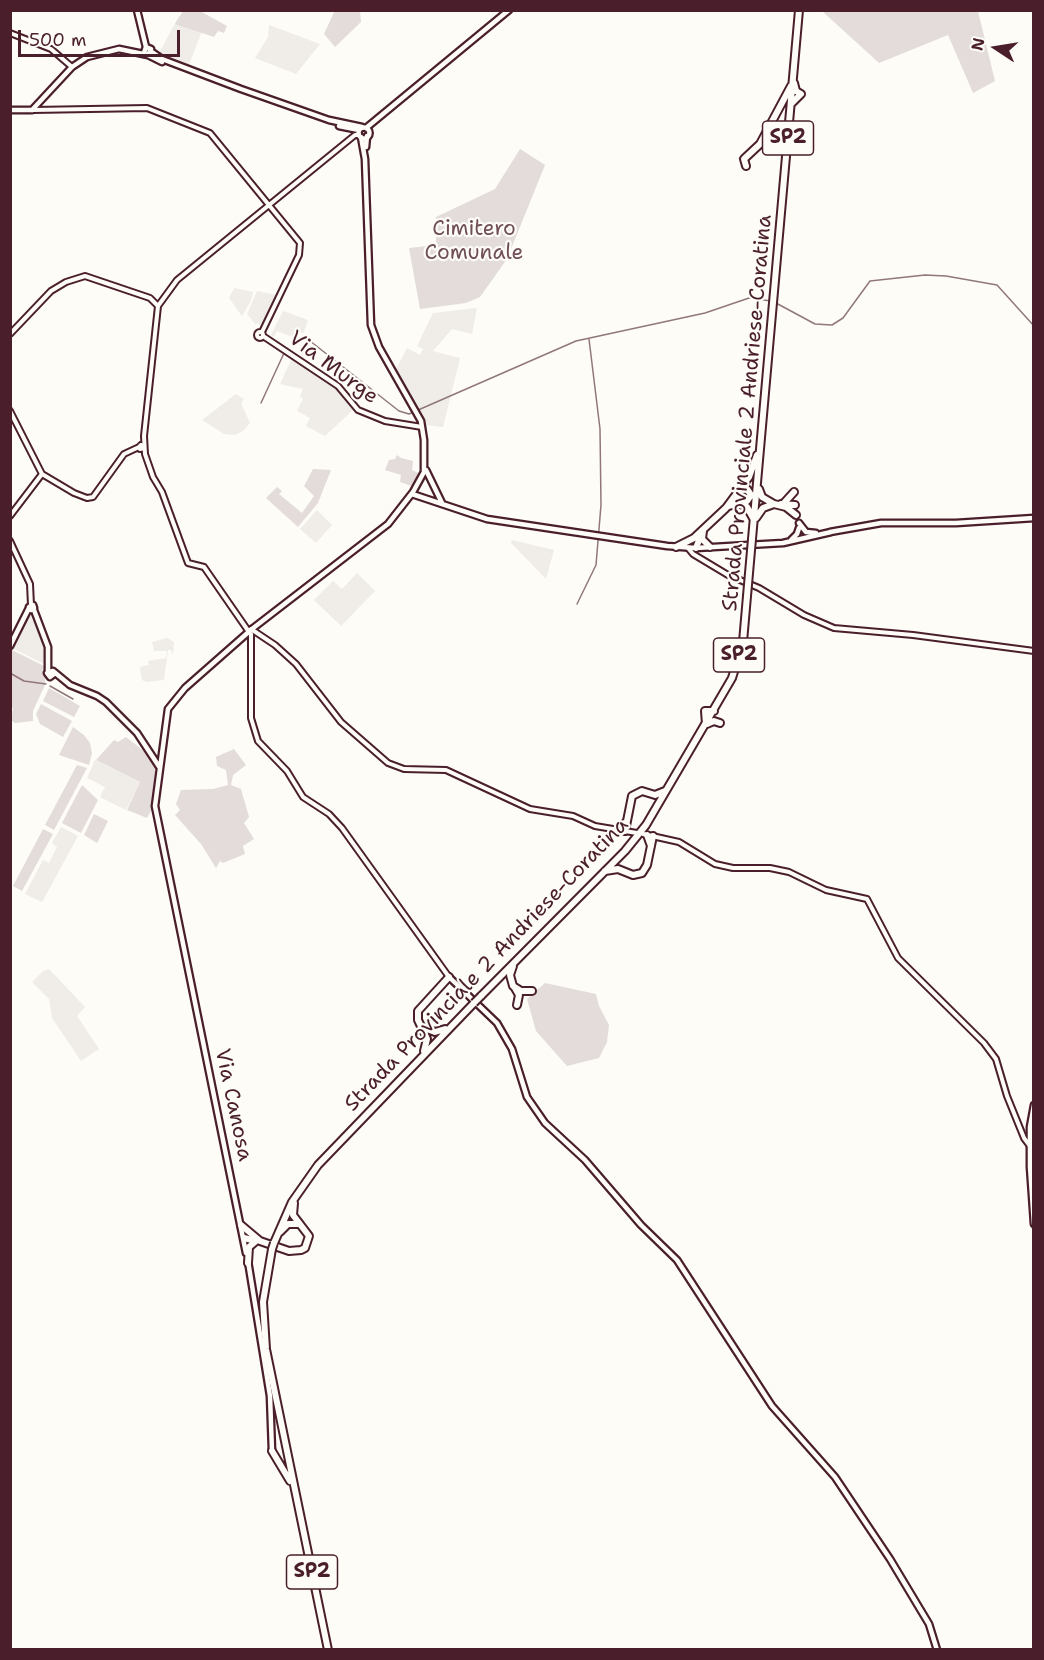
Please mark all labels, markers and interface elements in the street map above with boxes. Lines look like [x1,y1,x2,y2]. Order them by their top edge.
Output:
scale bar [21,18,183,56]
north arrow [966,18,1026,78]
text: 500 m [29,28,87,52]
text: N [966,36,989,53]
road number: SP2 [762,121,814,155]
street label: Strada Provinciale 2 Andriese-Coratina [718,214,778,612]
park label: Cimitero Comunale [425,217,523,267]
street label: Via Murge [283,326,383,410]
road number: SP2 [714,638,764,672]
street label: Strada Provinciale 2 Andriese-Coratina [340,813,634,1117]
street label: Via Canosa [209,1047,257,1163]
road number: SP2 [286,1555,338,1589]

